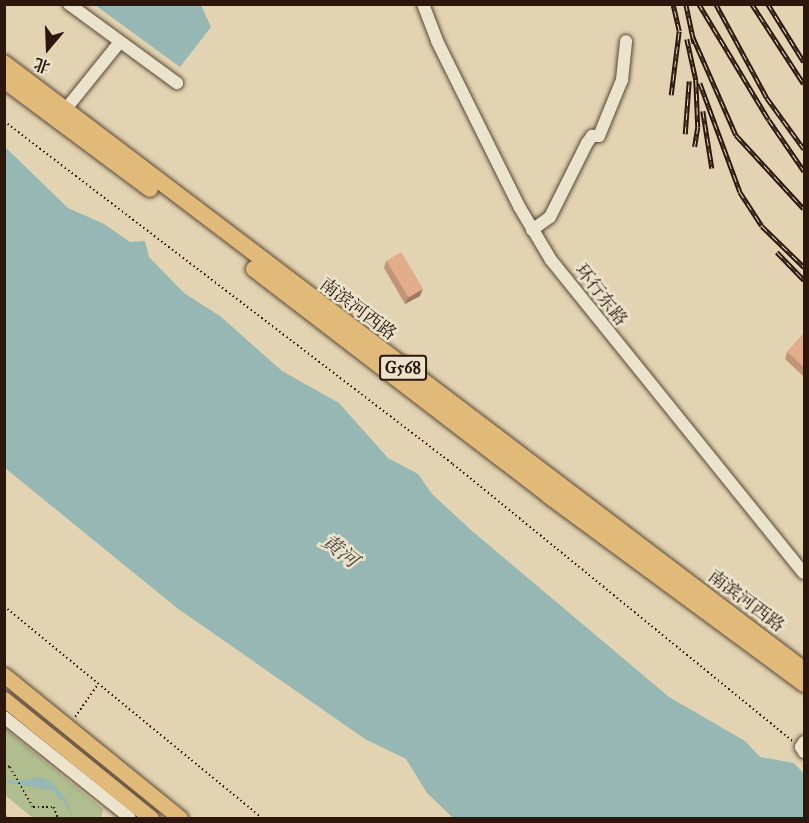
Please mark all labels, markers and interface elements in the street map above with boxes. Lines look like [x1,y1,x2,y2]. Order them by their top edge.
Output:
north arrow [18,18,78,78]
text: 北 [31,54,53,77]
street label: 环行东路 [570,260,632,330]
street label: 南滨河西路 [316,273,400,345]
road number: G568 [379,355,427,381]
water label: 黄河 [317,529,363,573]
street label: 南滨河西路 [704,565,788,637]

